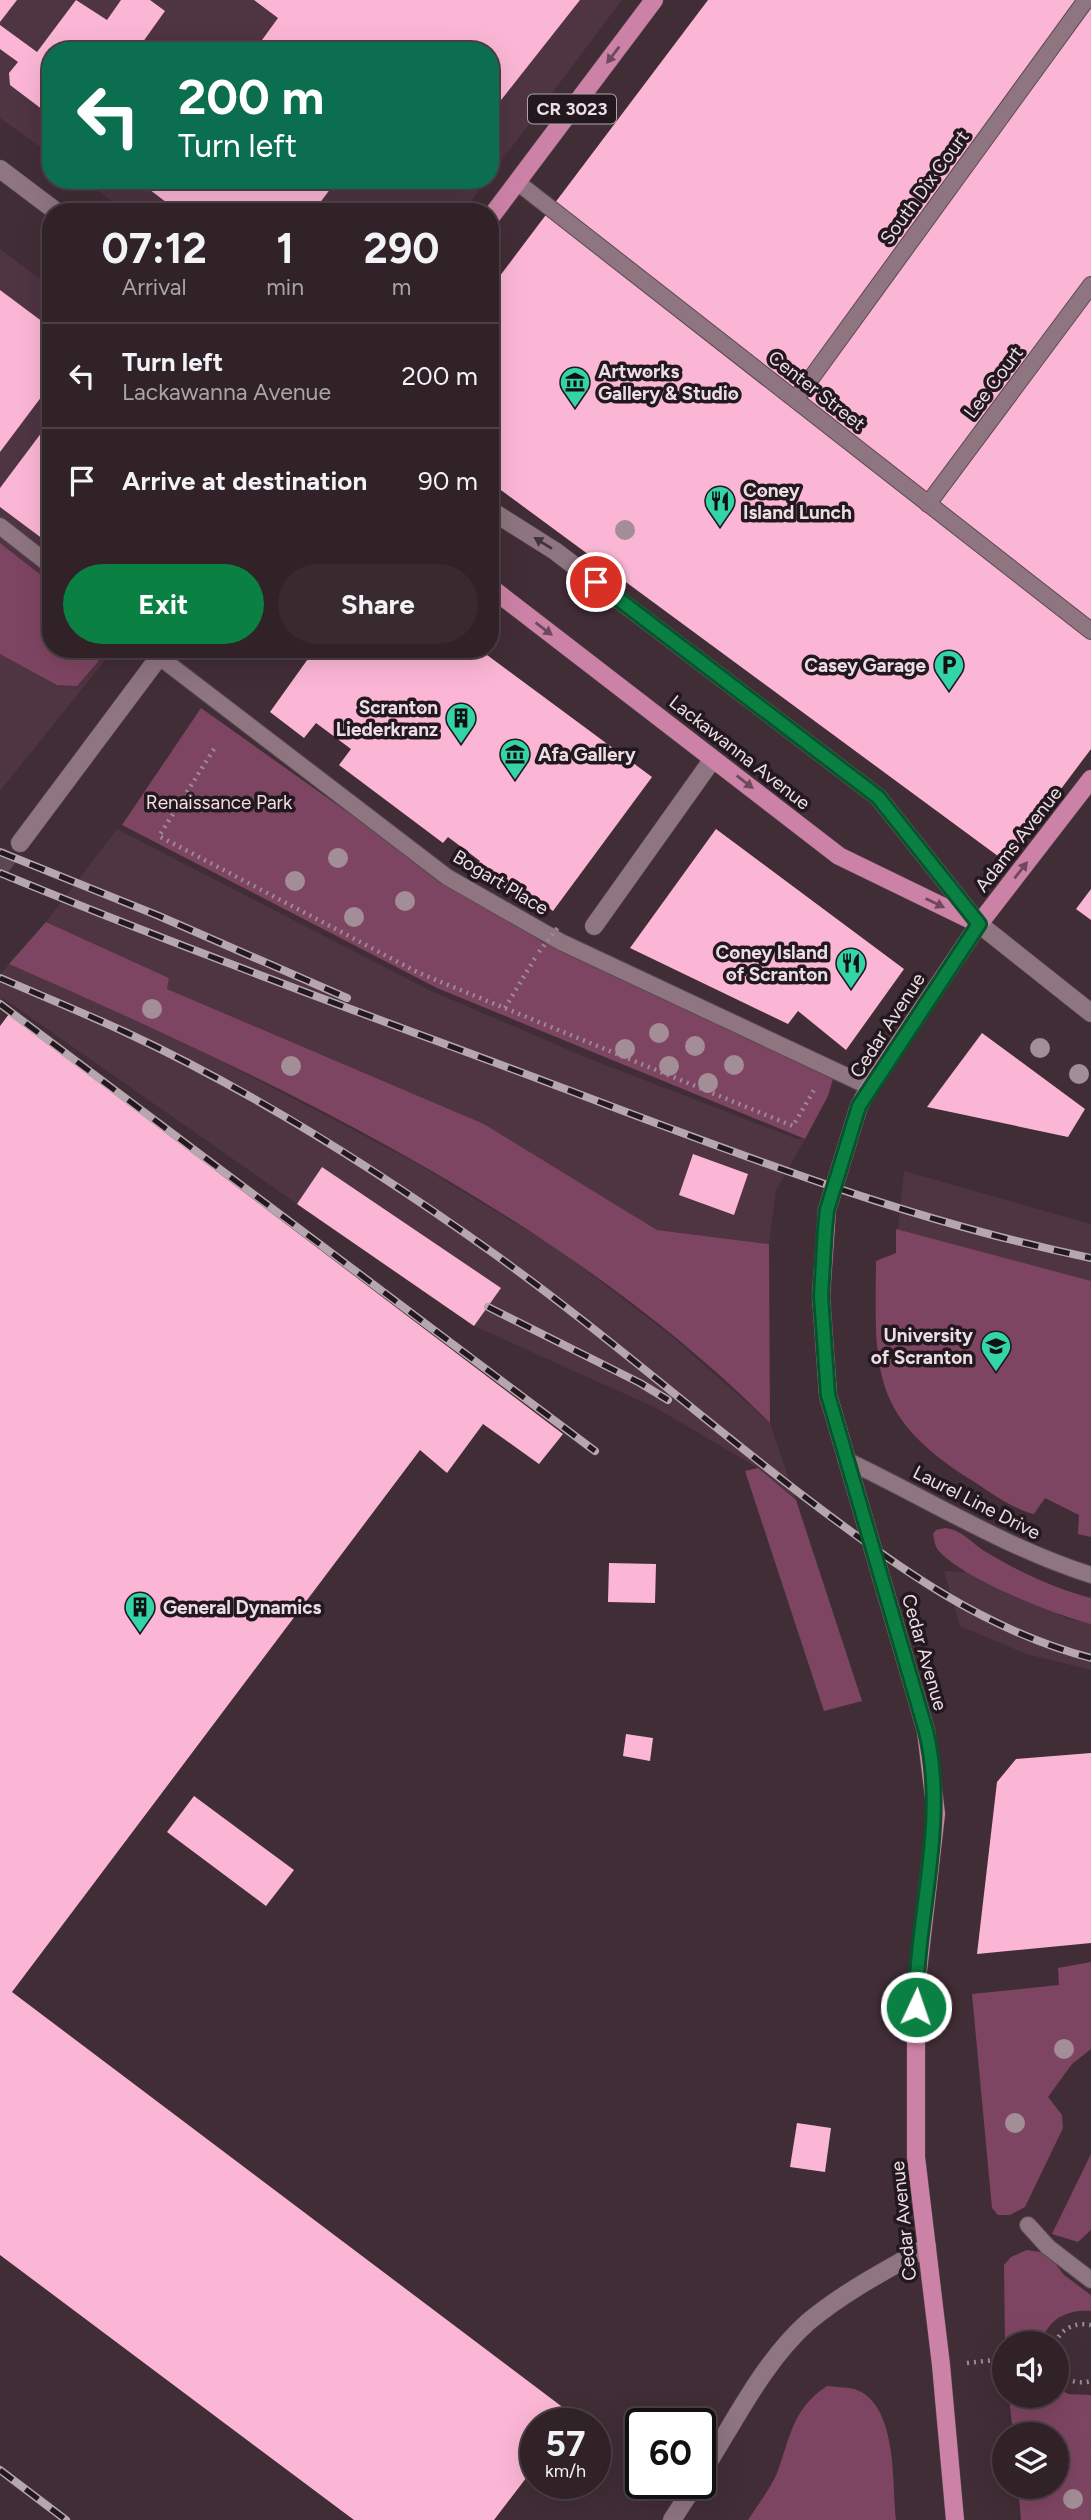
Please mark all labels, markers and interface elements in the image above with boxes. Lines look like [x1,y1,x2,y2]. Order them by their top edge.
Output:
one-way arrow [606,45,620,64]
text: 200 m [178,67,324,126]
icon: left [63,70,154,161]
road number: CR 3023 [528,94,616,124]
street label: South Dix Court [875,126,974,249]
text: Turn left [178,127,297,165]
text: 07:12 [102,223,207,274]
text: 1 [276,223,294,274]
text: 290 [364,223,439,274]
text: Arrival [122,273,187,301]
text: min [266,273,304,301]
text: m [392,273,411,301]
street label: Lee Court [959,342,1028,423]
street label: Center Street [764,345,870,435]
text: Turn left [122,346,223,378]
icon: left [63,357,101,395]
text: 200 m [402,360,478,392]
place label: Artworks Gallery & Studio [598,360,739,405]
museum icon: Artworks Gallery & Studio [558,365,592,409]
text: Lackawanna Avenue [122,378,331,406]
icon: arrive [63,462,101,500]
text: Arrive at destination [122,465,367,497]
text: 90 m [418,465,478,497]
place label: Coney Island Lunch [743,479,852,524]
restaurant icon: Coney Island Lunch [703,484,737,528]
one-way arrow [533,537,553,550]
pin [566,552,626,612]
icon: arrive [577,563,615,601]
button: Exit [63,564,264,644]
button: Share [278,564,478,644]
one-way arrow [535,621,553,636]
parking icon: Casey Garage [932,648,966,692]
place label: Casey Garage [804,654,926,677]
street label: Lackawanna Avenue [665,690,815,815]
place label: Scranton Liederkranz [336,696,438,741]
building icon: Scranton Liederkranz [444,701,478,745]
museum icon: Afa Gallery [498,737,532,781]
place label: Afa Gallery [538,743,636,766]
one-way arrow [735,774,753,789]
street label: Adams Avenue [970,782,1067,897]
park label: Renaissance Park [146,791,293,814]
street label: Bogart Place [449,845,553,920]
one-way arrow [1013,862,1028,880]
one-way arrow [925,897,945,909]
place label: Coney Island of Scranton [716,941,828,986]
restaurant icon: Coney Island of Scranton [834,946,868,990]
street label: Cedar Avenue [845,969,930,1082]
place label: University of Scranton [871,1324,973,1369]
school or university icon: University of Scranton [979,1329,1013,1373]
street label: Laurel Line Drive [909,1460,1044,1544]
building icon: General Dynamics [123,1590,157,1634]
street label: Cedar Avenue [897,1591,952,1713]
place label: General Dynamics [163,1596,322,1619]
position arrow [879,1970,953,2044]
street label: Cedar Avenue [886,2160,921,2282]
map controls [992,2331,1069,2499]
button: sound [992,2331,1069,2408]
speed limit sign: 60 [625,2408,716,2499]
button: layers [992,2422,1069,2499]
text: 57 [546,2423,585,2465]
text: km/h [545,2460,586,2482]

